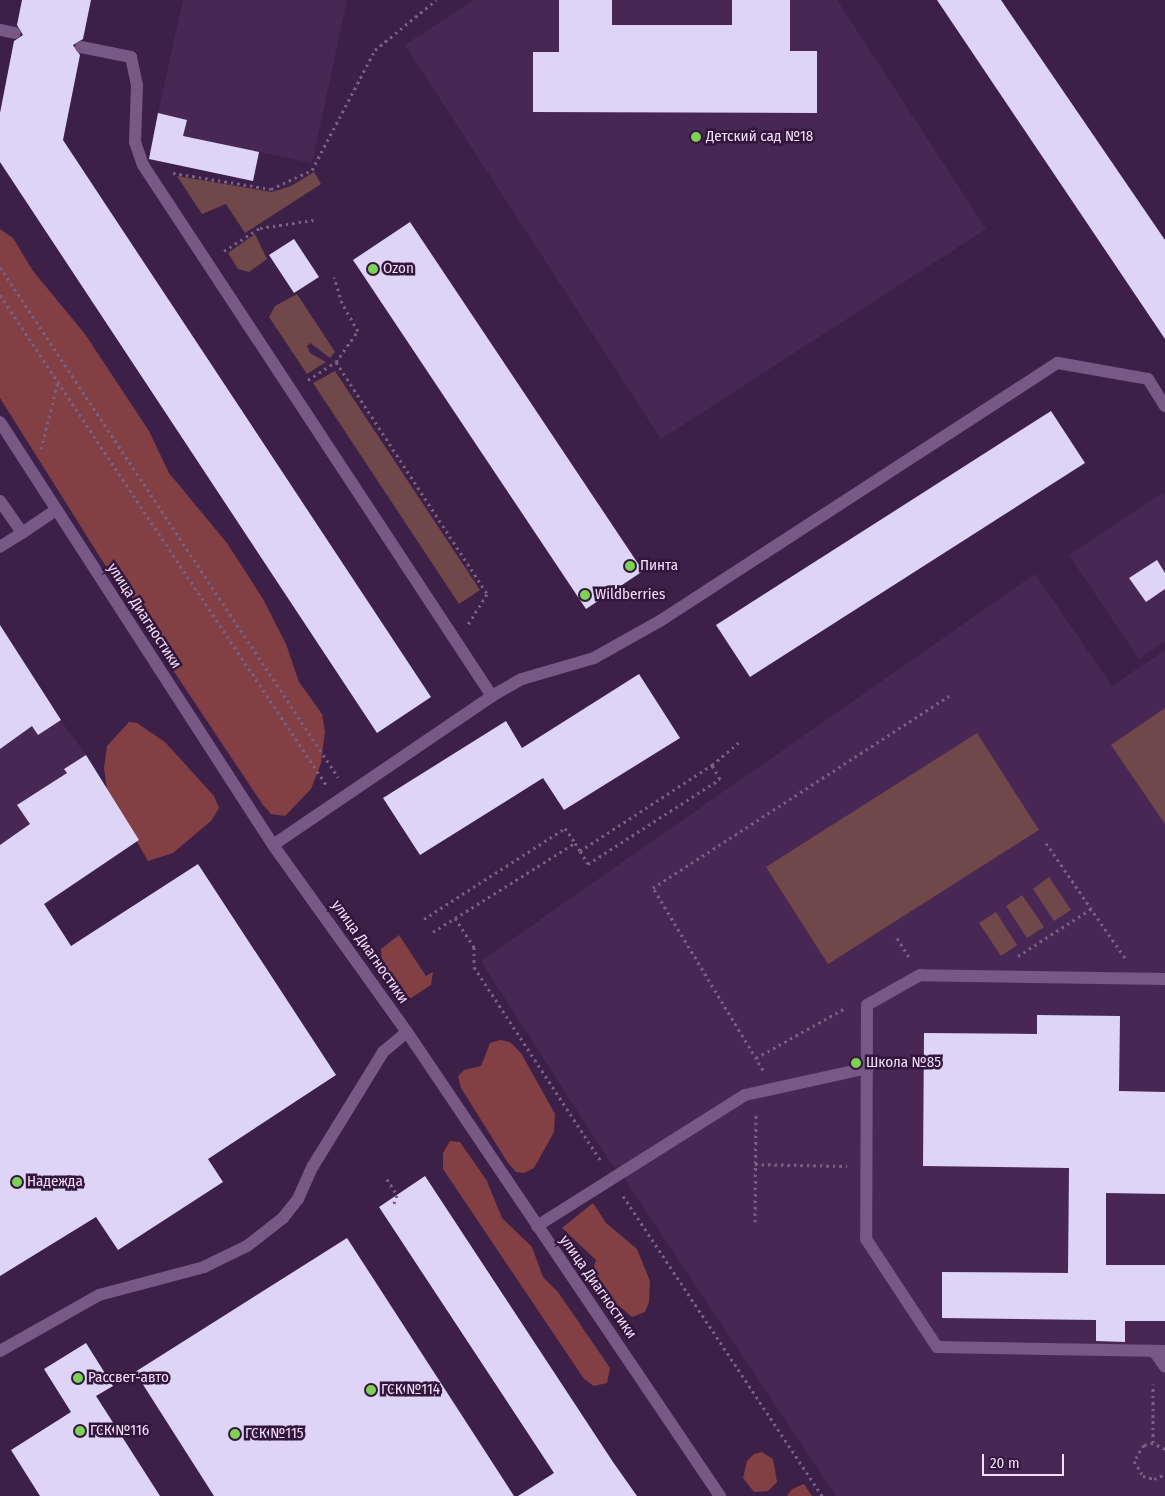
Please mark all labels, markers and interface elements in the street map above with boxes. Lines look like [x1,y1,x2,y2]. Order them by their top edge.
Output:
place label: Детский сад №18 [706,128,813,146]
marker: Детский сад №18 [690,131,702,143]
place label: Ozon [383,260,414,278]
marker: Ozon [367,263,379,275]
place label: Пинта [640,557,678,575]
street label: улица Диагностики [103,560,185,672]
marker: Пинта [624,560,636,572]
place label: Wildberries [595,586,665,604]
marker: Wildberries [579,589,591,601]
street label: улица Диагностики [328,897,412,1007]
place label: Школа №85 [866,1054,941,1072]
marker: Школа №85 [850,1057,862,1069]
place label: Надежда [27,1173,83,1191]
marker: Надежда [11,1176,23,1188]
street label: улица Диагностики [556,1232,640,1342]
place label: Рассвет-авто [88,1369,169,1387]
marker: Рассвет-авто [72,1372,84,1384]
place label: ГСК №114 [381,1381,440,1399]
marker: ГСК №114 [365,1384,377,1396]
place label: ГСК №116 [90,1422,149,1440]
marker: ГСК №116 [74,1425,86,1437]
place label: ГСК №115 [245,1425,304,1443]
marker: ГСК №115 [229,1428,241,1440]
scale bar [985,1444,1068,1476]
text: 20 m [990,1454,1020,1472]

